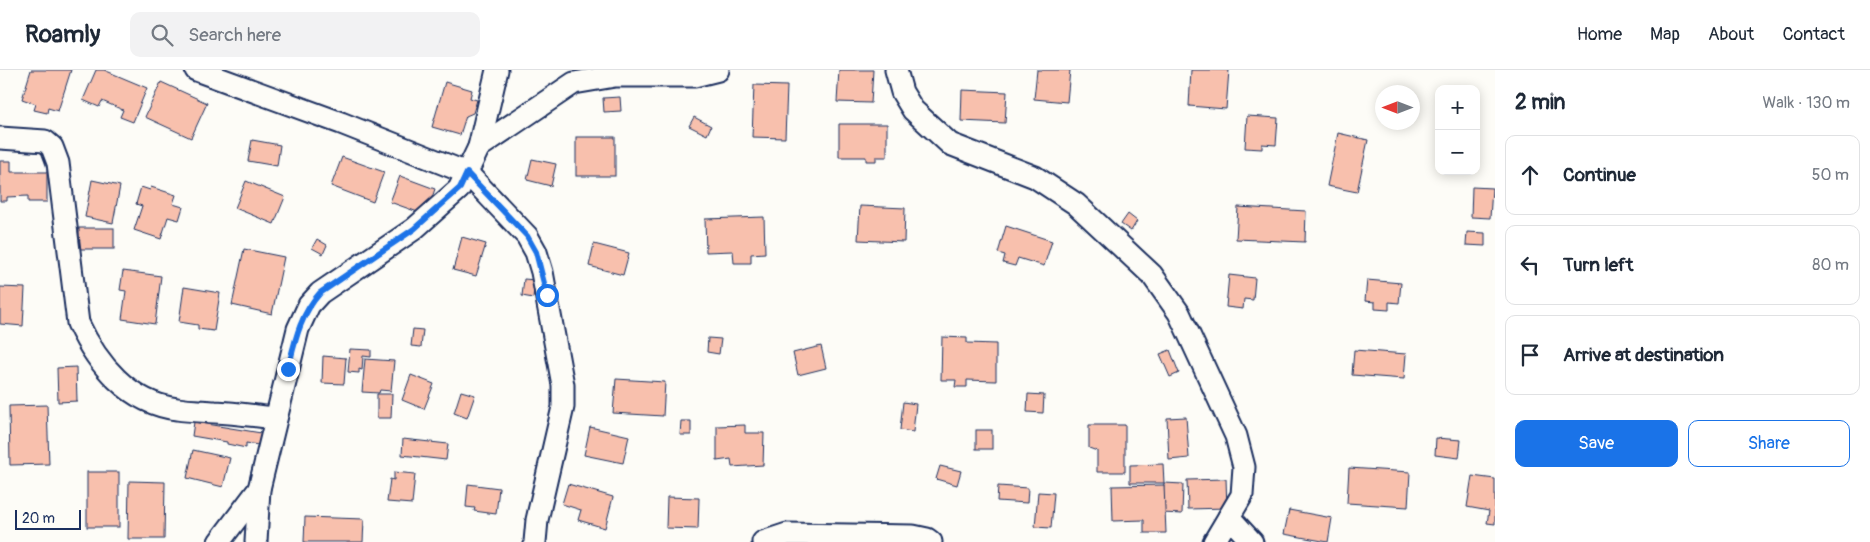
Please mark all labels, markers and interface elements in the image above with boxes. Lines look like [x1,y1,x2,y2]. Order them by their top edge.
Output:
search box [130,12,480,57]
text: Roamly [25,20,100,49]
icon: search [148,21,176,49]
text: Search here [188,23,281,47]
text: Home [1577,23,1622,46]
text: Map [1650,23,1680,46]
text: About [1708,23,1754,46]
text: Contact [1782,23,1845,46]
north arrow [1375,85,1420,130]
map controls [1435,85,1480,175]
button: + [1435,85,1480,130]
text: 2 min [1515,89,1565,116]
text: Walk · 130 m [1763,93,1850,113]
button: − [1435,130,1480,175]
icon: ahead [1516,161,1544,189]
text: Continue [1563,163,1636,187]
text: 50 m [1812,165,1849,185]
icon: left [1516,251,1544,279]
text: Turn left [1563,253,1633,277]
text: 80 m [1812,255,1849,275]
route start [536,284,559,307]
icon: arrive [1516,341,1544,369]
text: Arrive at destination [1563,343,1724,367]
route end [277,358,300,381]
button: Save [1515,420,1678,467]
button: Share [1688,420,1850,467]
scale bar [15,507,81,530]
text: 20 m [22,510,55,527]

